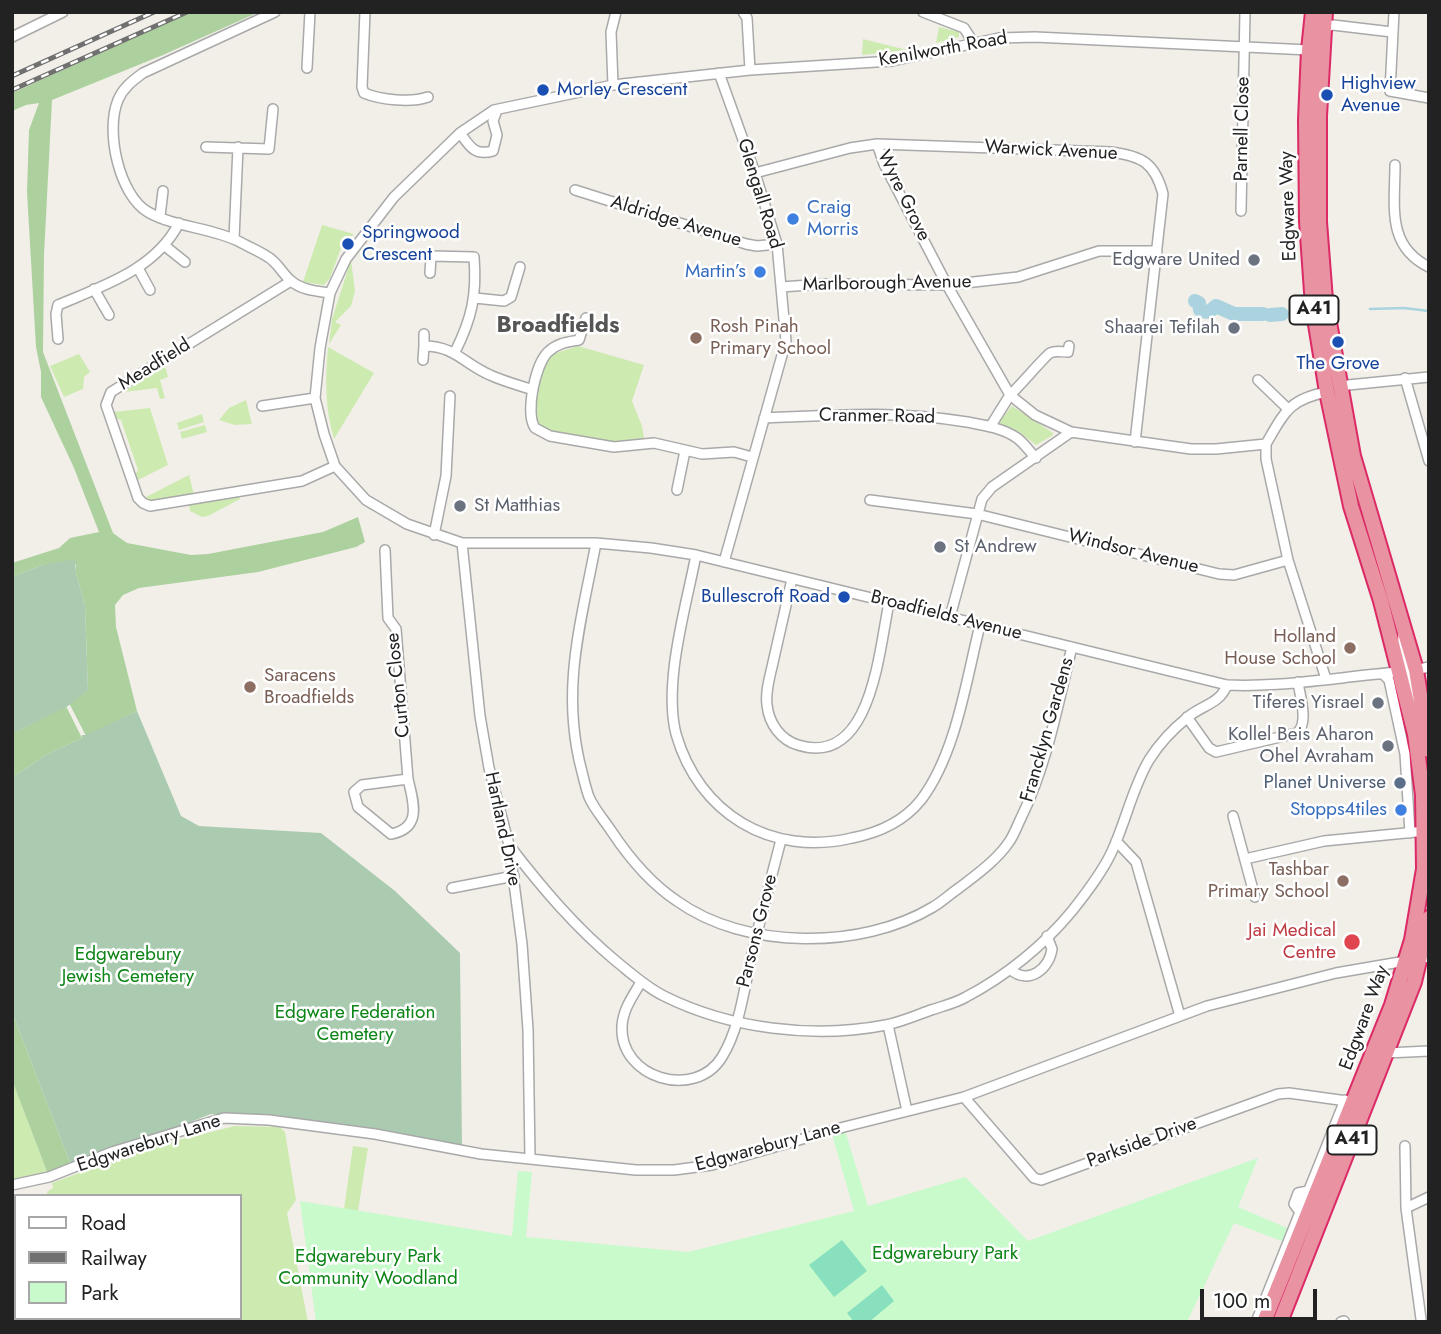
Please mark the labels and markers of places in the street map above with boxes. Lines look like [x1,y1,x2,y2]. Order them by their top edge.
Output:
place label: Highview Avenue [1341,73,1416,117]
place label: Morley Crescent [557,79,687,101]
marker: Morley Crescent [535,82,551,98]
marker: Highview Avenue [1319,87,1335,103]
place label: Craig Morris [807,197,858,241]
marker: Craig Morris [785,211,801,227]
place label: Springwood Crescent [362,222,460,266]
marker: Springwood Crescent [340,236,356,252]
place label: Edgware United [1112,249,1240,271]
marker: Edgware United [1246,252,1262,268]
place label: Martin’s [685,261,746,283]
marker: Martin’s [752,264,768,280]
place label: Rosh Pinah Primary School [710,316,831,360]
place label: Shaarei Tefilah [1104,317,1220,339]
marker: Shaarei Tefilah [1226,320,1242,336]
marker: Rosh Pinah Primary School [688,330,704,346]
marker: The Grove [1330,334,1346,350]
place label: The Grove [1296,353,1380,375]
place label: St Matthias [474,495,560,517]
marker: St Matthias [452,498,468,514]
place label: St Andrew [954,536,1037,558]
marker: St Andrew [932,539,948,555]
place label: Bullescroft Road [701,586,830,608]
marker: Bullescroft Road [836,589,852,605]
place label: Holland House School [1224,626,1336,670]
marker: Holland House School [1342,640,1358,656]
place label: Saracens Broadfields [264,665,354,709]
marker: Saracens Broadfields [242,679,258,695]
place label: Tiferes Yisrael [1253,692,1364,714]
marker: Tiferes Yisrael [1370,695,1386,711]
place label: Kollel Beis Aharon Ohel Avraham [1228,724,1374,768]
marker: Kollel Beis Aharon Ohel Avraham [1380,738,1396,754]
place label: Planet Universe [1263,772,1386,794]
marker: Planet Universe [1392,775,1408,791]
place label: Stopps4tiles [1290,799,1387,821]
marker: Stopps4tiles [1393,802,1409,818]
place label: Tashbar Primary School [1208,859,1329,903]
marker: Tashbar Primary School [1335,873,1351,889]
place label: Jai Medical Centre [1248,920,1336,964]
marker: Jai Medical Centre [1342,932,1362,952]

